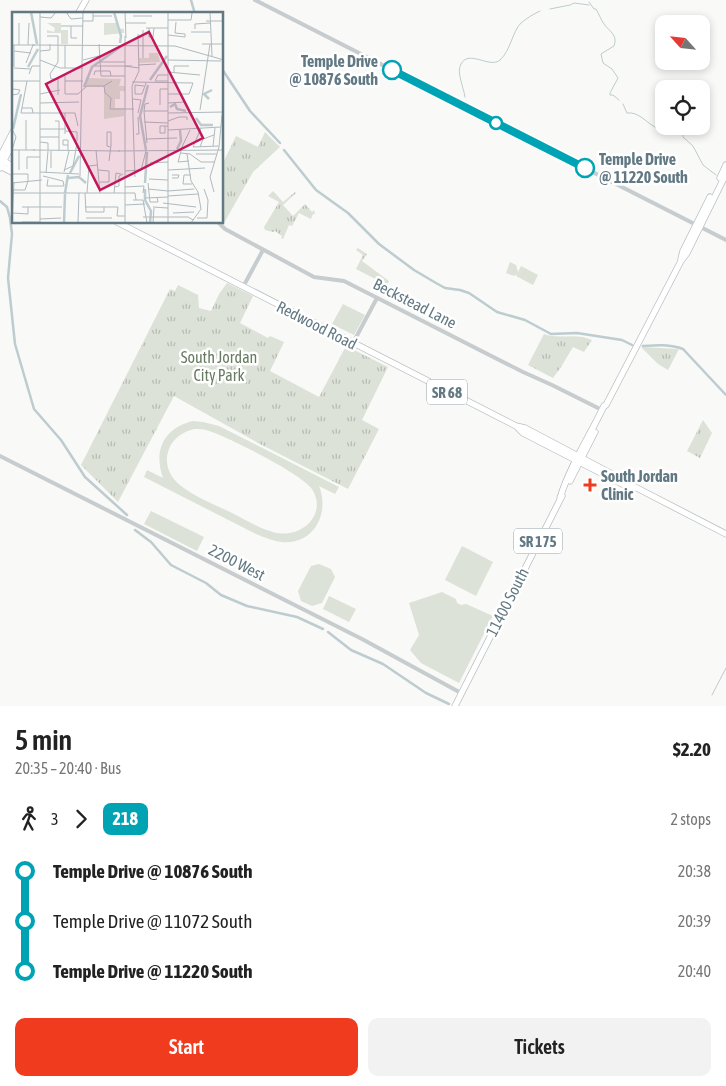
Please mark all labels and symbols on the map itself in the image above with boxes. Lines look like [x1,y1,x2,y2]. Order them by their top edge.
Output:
inset map [12,12,224,224]
north arrow [655,15,710,70]
place label: Temple Drive @ 10876 South [289,52,378,88]
marker: Temple Drive @ 10876 South [382,60,402,80]
unlabelled marker [489,116,503,130]
place label: Temple Drive @ 11220 South [599,150,688,186]
marker: Temple Drive @ 11220 South [575,158,595,178]
street label: Beckstead Lane [370,274,460,332]
street label: Redwood Road [274,297,360,353]
park label: South Jordan City Park [181,348,257,385]
road number: SR 68 [427,380,467,404]
place label: South Jordan Clinic [601,467,678,503]
marker: South Jordan Clinic [583,478,597,492]
road number: SR 175 [514,528,562,554]
street label: 2200 West [206,540,269,584]
street label: 11400 South [482,565,532,639]

